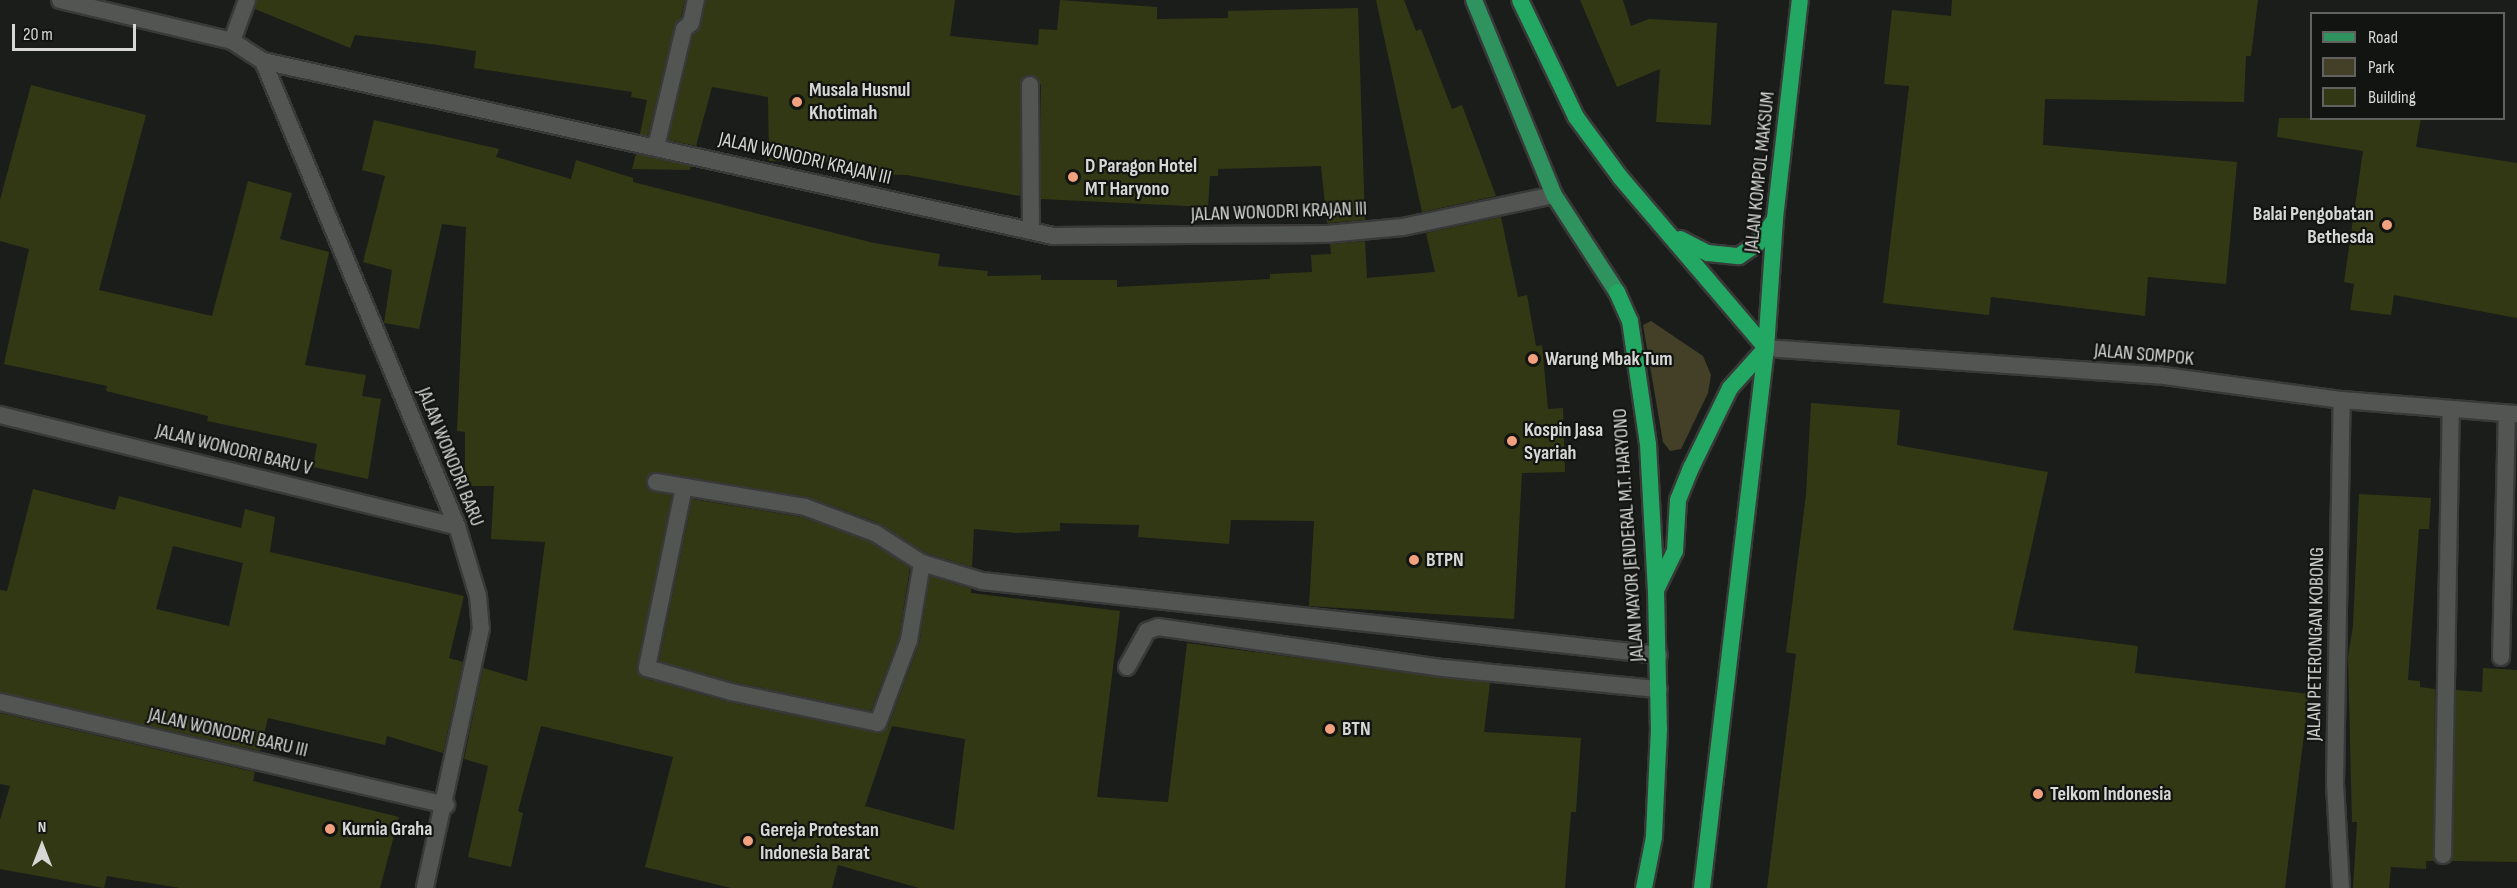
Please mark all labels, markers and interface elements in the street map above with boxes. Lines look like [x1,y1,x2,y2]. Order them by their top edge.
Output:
scale bar [15,12,140,50]
legend [2310,12,2505,120]
text: 20 m [23,24,53,45]
text: Road [2368,27,2398,48]
text: Park [2368,57,2394,78]
place label: Musala Husnul Khotimah [809,78,910,125]
text: Building [2368,87,2416,108]
street label: JALAN KOMPOL MAKSUM [1740,90,1780,254]
marker: Musala Husnul Khotimah [790,95,804,109]
street label: JALAN WONODRI KRAJAN III [716,127,894,191]
place label: D Paragon Hotel MT Haryono [1085,154,1197,201]
marker: D Paragon Hotel MT Haryono [1066,170,1080,184]
street label: JALAN WONODRI KRAJAN III [1190,197,1368,227]
place label: Balai Pengobatan Bethesda [2253,202,2374,249]
marker: Balai Pengobatan Bethesda [2378,216,2396,234]
street label: JALAN SOMPOK [2093,339,2195,371]
place label: Warung Mbak Tum [1545,347,1673,371]
marker: Warung Mbak Tum [1526,352,1540,366]
street label: JALAN WONODRI BARU [411,384,489,530]
street label: JALAN MAYOR JENDERAL M.T. HARYONO [1608,408,1650,662]
place label: Kospin Jasa Syariah [1524,418,1603,465]
street label: JALAN WONODRI BARU V [154,419,314,481]
marker: Kospin Jasa Syariah [1505,434,1519,448]
street label: JALAN PETERONGAN KOBONG [2302,547,2330,741]
place label: BTPN [1426,548,1464,572]
marker: BTPN [1407,553,1421,567]
street label: JALAN WONODRI BARU III [146,703,310,763]
place label: BTN [1342,717,1371,741]
marker: BTN [1323,722,1337,736]
place label: Telkom Indonesia [2050,782,2171,806]
marker: Telkom Indonesia [2031,787,2045,801]
north arrow [12,816,72,876]
place label: Kurnia Graha [342,817,432,841]
text: N [38,818,46,837]
place label: Gereja Protestan Indonesia Barat [760,818,879,865]
marker: Kurnia Graha [323,822,337,836]
marker: Gereja Protestan Indonesia Barat [741,834,755,848]

